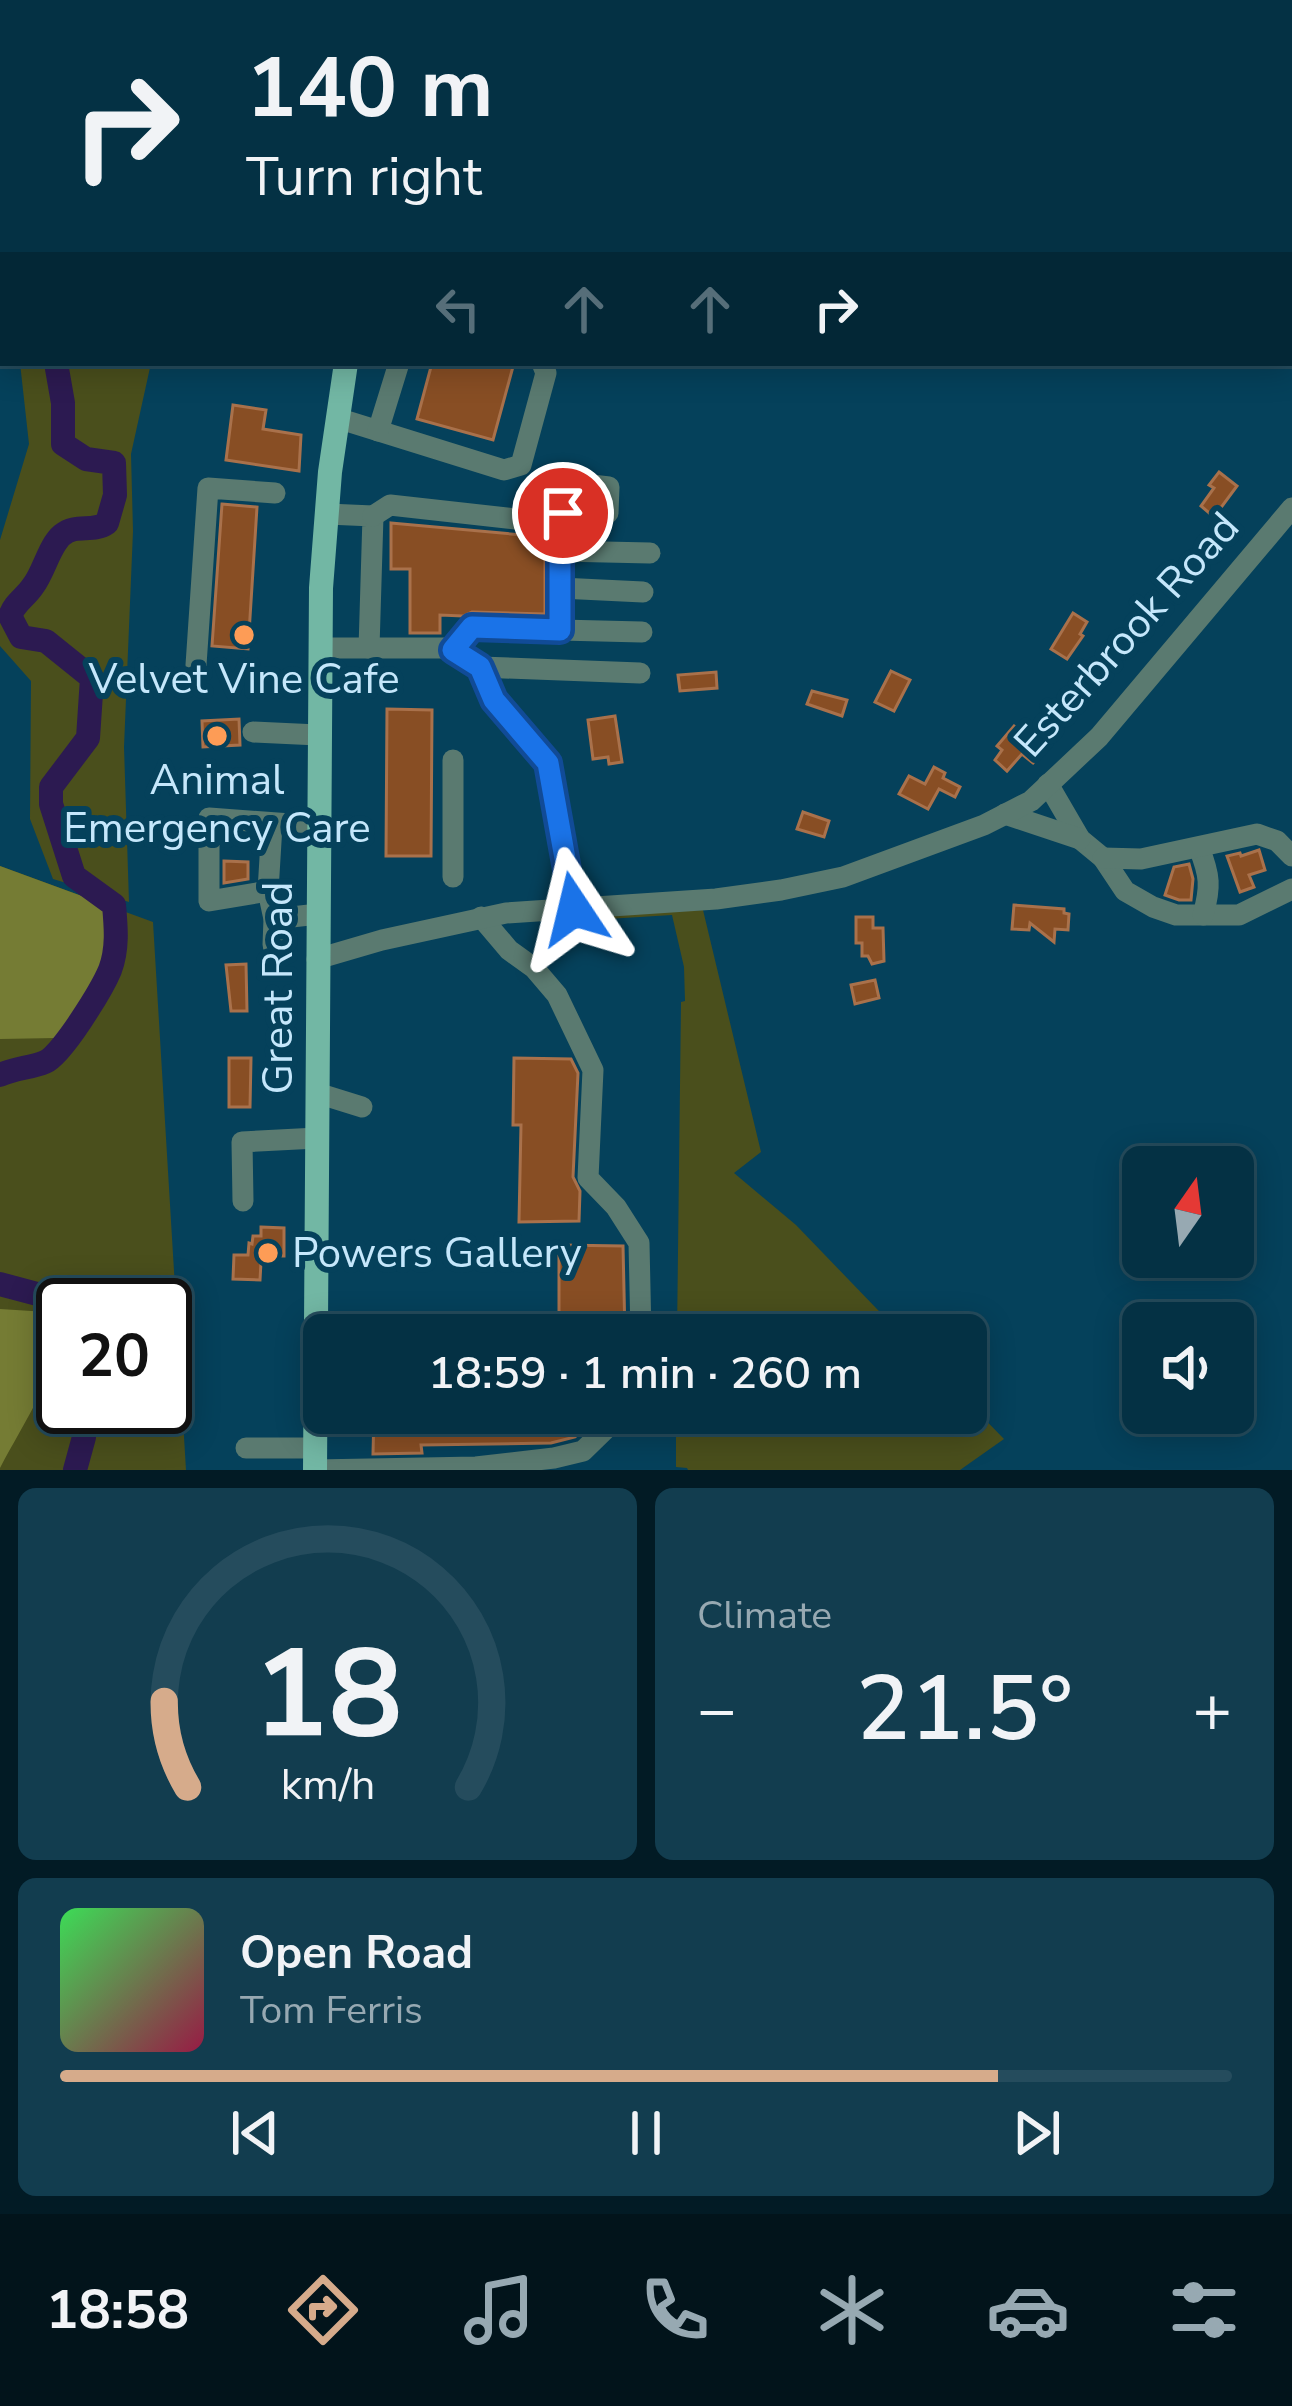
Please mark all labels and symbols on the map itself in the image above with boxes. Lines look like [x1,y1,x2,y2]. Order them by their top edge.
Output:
pin [512,462,614,564]
street label: Esterbrook Road [1002,500,1252,770]
marker: Velvet Vine Cafe [231,622,257,648]
place label: Velvet Vine Cafe [87,651,400,708]
marker: Animal Emergency Care [204,723,230,749]
place label: Animal Emergency Care [63,752,371,857]
position arrow [511,846,637,972]
street label: Great Road [250,881,307,1095]
north arrow [1122,1146,1254,1278]
place label: Powers Gallery [292,1225,582,1282]
marker: Powers Gallery [255,1240,281,1266]
speed limit sign: 20 [36,1278,192,1434]

